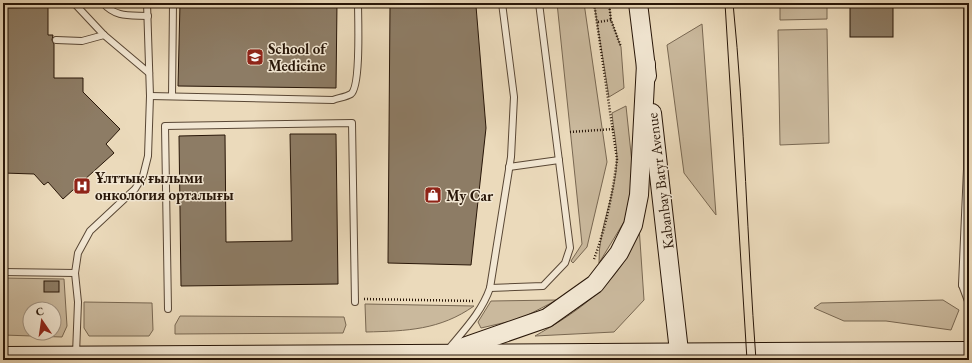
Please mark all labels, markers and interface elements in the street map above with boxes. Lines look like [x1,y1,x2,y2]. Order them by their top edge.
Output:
place label: School of Medicine [268,39,328,75]
school or university icon: School of Medicine [245,47,265,67]
street label: Kabanbay Batyr Avenue [642,111,678,250]
place label: Ұлттық ғылыми онкология орталығы [95,168,234,204]
hospital icon: Ұлттық ғылыми онкология орталығы [72,176,92,196]
shop icon: My Car [423,185,443,205]
place label: My Car [446,186,494,205]
north arrow [22,301,62,341]
text: С [34,304,45,319]

